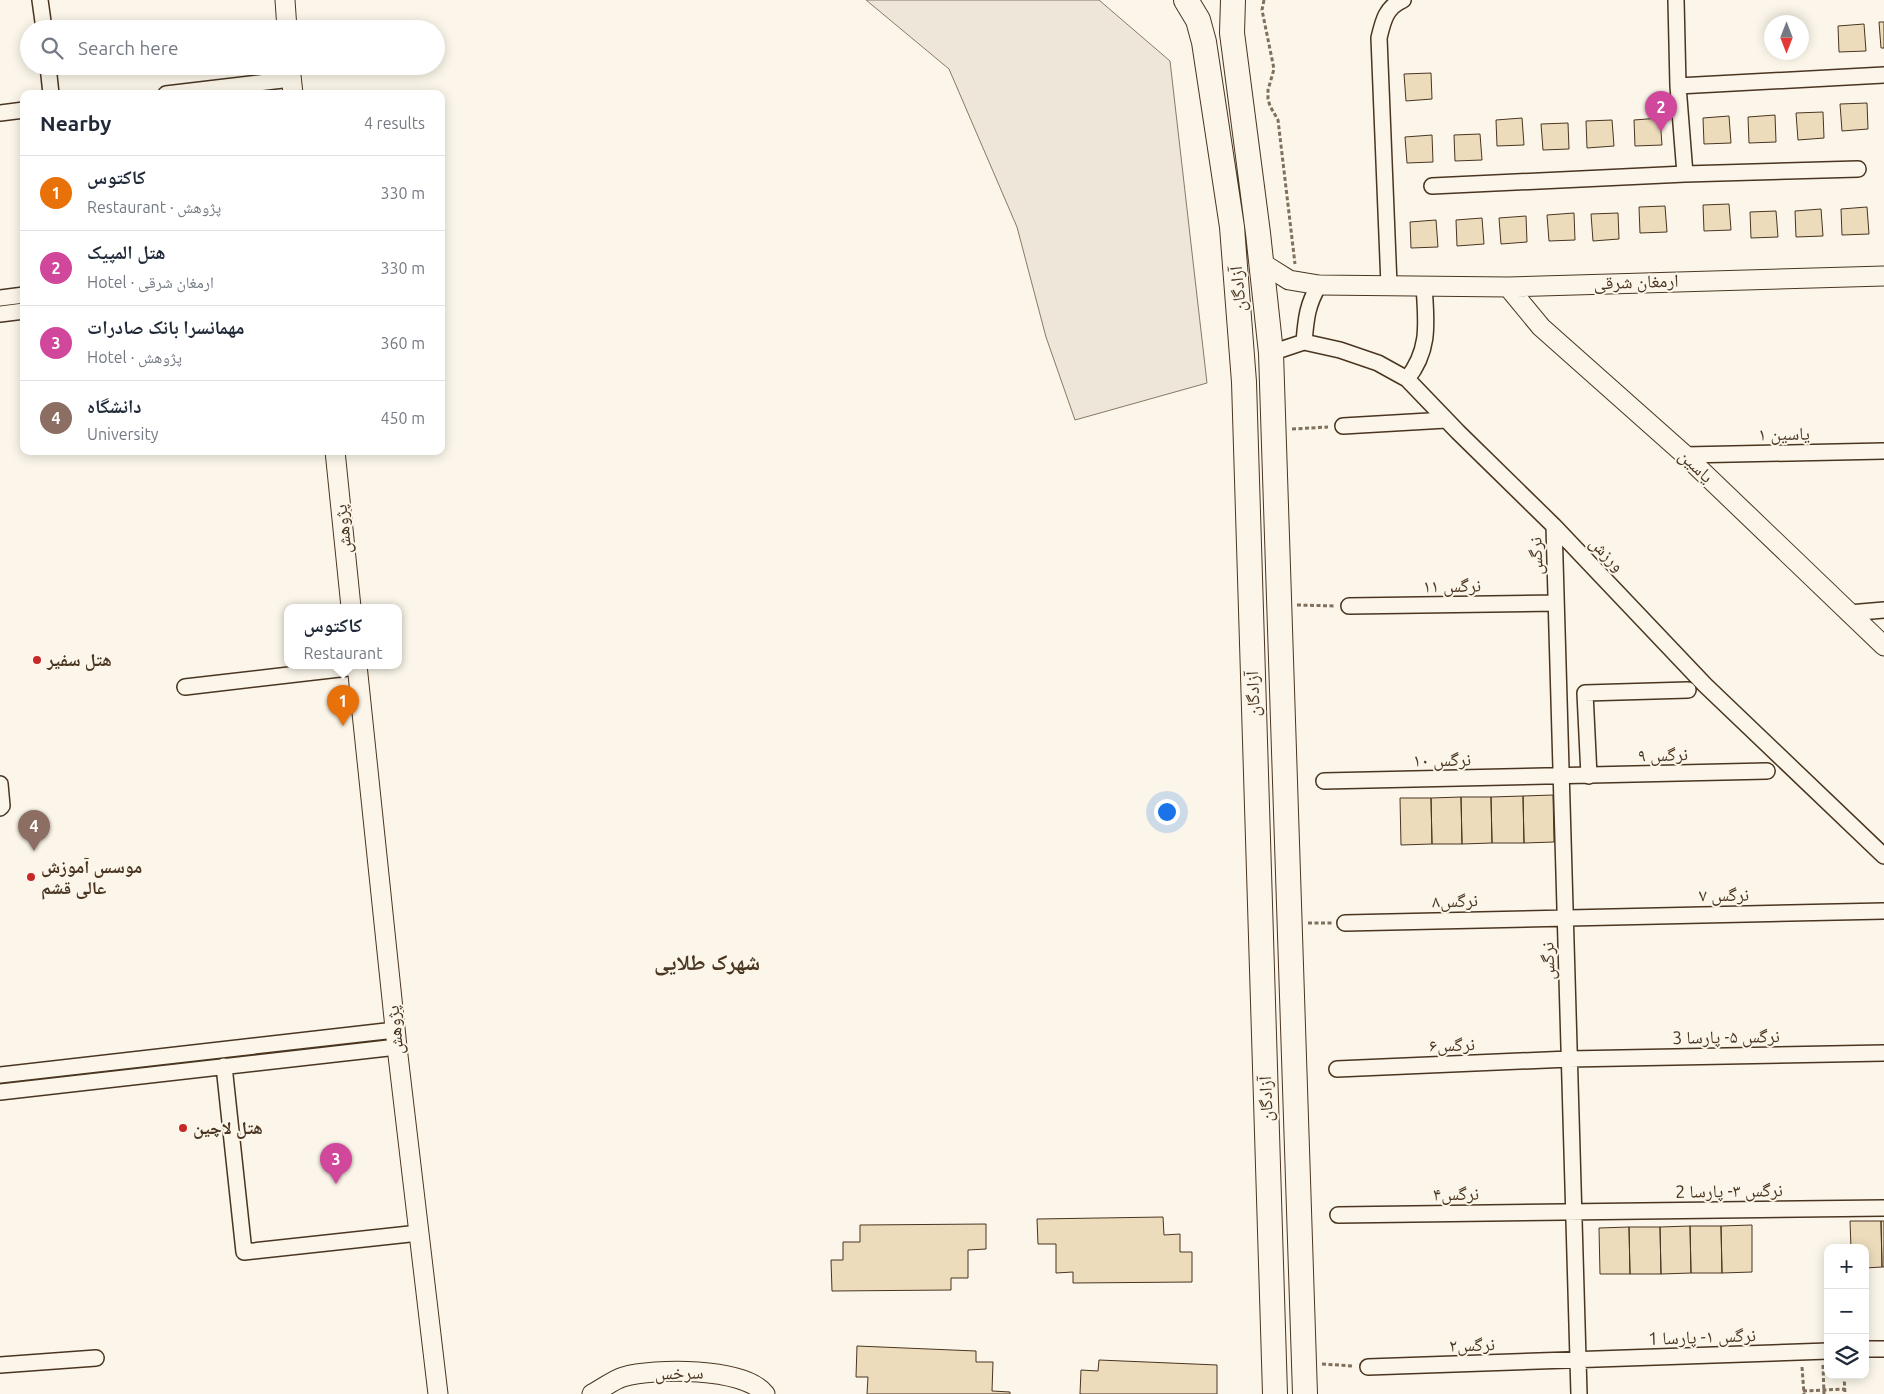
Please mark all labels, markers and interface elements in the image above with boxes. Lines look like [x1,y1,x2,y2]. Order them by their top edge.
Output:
north arrow [1764,15,1809,60]
search box [20,20,445,75]
icon: search [38,34,66,62]
text: Search here [78,37,178,59]
pin: 2 [1645,91,1677,132]
text: Nearby [40,111,111,135]
text: 4 results [364,114,425,132]
text: کاکتوس [87,166,146,188]
text: 1 [51,184,61,202]
text: 330 m [380,184,425,202]
text: Restaurant · پژوهش [87,198,221,216]
text: هتل المپیک [87,241,166,263]
text: 2 [51,259,61,277]
text: 330 m [380,259,425,277]
street label: آزادگان [1225,265,1251,313]
street label: ارمغان شرقی [1593,270,1679,294]
text: Hotel · ارمغان شرقی [87,273,214,291]
text: مهمانسرا بانک صادرات [87,316,244,338]
text: 3 [51,334,61,352]
text: 360 m [380,334,425,352]
text: Hotel · پژوهش [87,348,182,366]
text: دانشگاه [87,395,142,417]
text: 4 [51,409,61,427]
text: 450 m [380,409,425,427]
street label: یاسین ۱ [1758,423,1810,445]
text: University [87,425,158,443]
street label: یاسین [1674,444,1718,488]
street label: پژوهش [329,503,357,555]
street label: ورزش [1585,532,1629,576]
street label: نرگس [1524,537,1548,575]
street label: نرگس ۱۱ [1423,574,1481,598]
popup [284,604,402,669]
text: کاکتوس [303,614,362,636]
text: Restaurant [303,644,383,662]
place label: هتل سفیر [46,649,112,671]
marker: هتل سفیر [31,654,43,666]
street label: آزادگان [1241,670,1265,717]
pin: 1 [327,685,359,726]
street label: نرگس ۹ [1638,743,1689,767]
street label: نرگس ۱۰ [1413,748,1471,772]
your location [1154,799,1180,825]
pin: 4 [18,810,50,851]
place label: موسس آموزش عالی قشم [41,856,142,900]
marker: موسس آموزش عالی قشم [25,871,37,883]
street label: نرگس ۷ [1699,884,1749,906]
street label: نرگس۸ [1432,889,1478,913]
street label: نرگس [1536,942,1560,980]
district label: شهرک طلایی [654,949,760,976]
street label: پژوهش [381,1004,409,1056]
street label: نرگس ۵- پارسا 3 [1672,1025,1780,1049]
street label: نرگس۶ [1429,1033,1475,1057]
street label: آزادگان [1254,1075,1278,1122]
place label: هتل لاچین [193,1117,263,1139]
marker: هتل لاچین [177,1122,189,1134]
pin: 3 [320,1143,352,1184]
street label: نرگس ۳- پارسا 2 [1675,1179,1783,1203]
street label: نرگس۴ [1433,1183,1479,1205]
map controls [1824,1244,1869,1379]
button: + [1824,1244,1869,1289]
button: − [1824,1289,1869,1334]
street label: نرگس ۱- پارسا 1 [1648,1324,1756,1350]
street label: نرگس۲ [1449,1333,1495,1357]
button: layers [1824,1334,1869,1379]
street label: سرخس [654,1362,704,1384]

